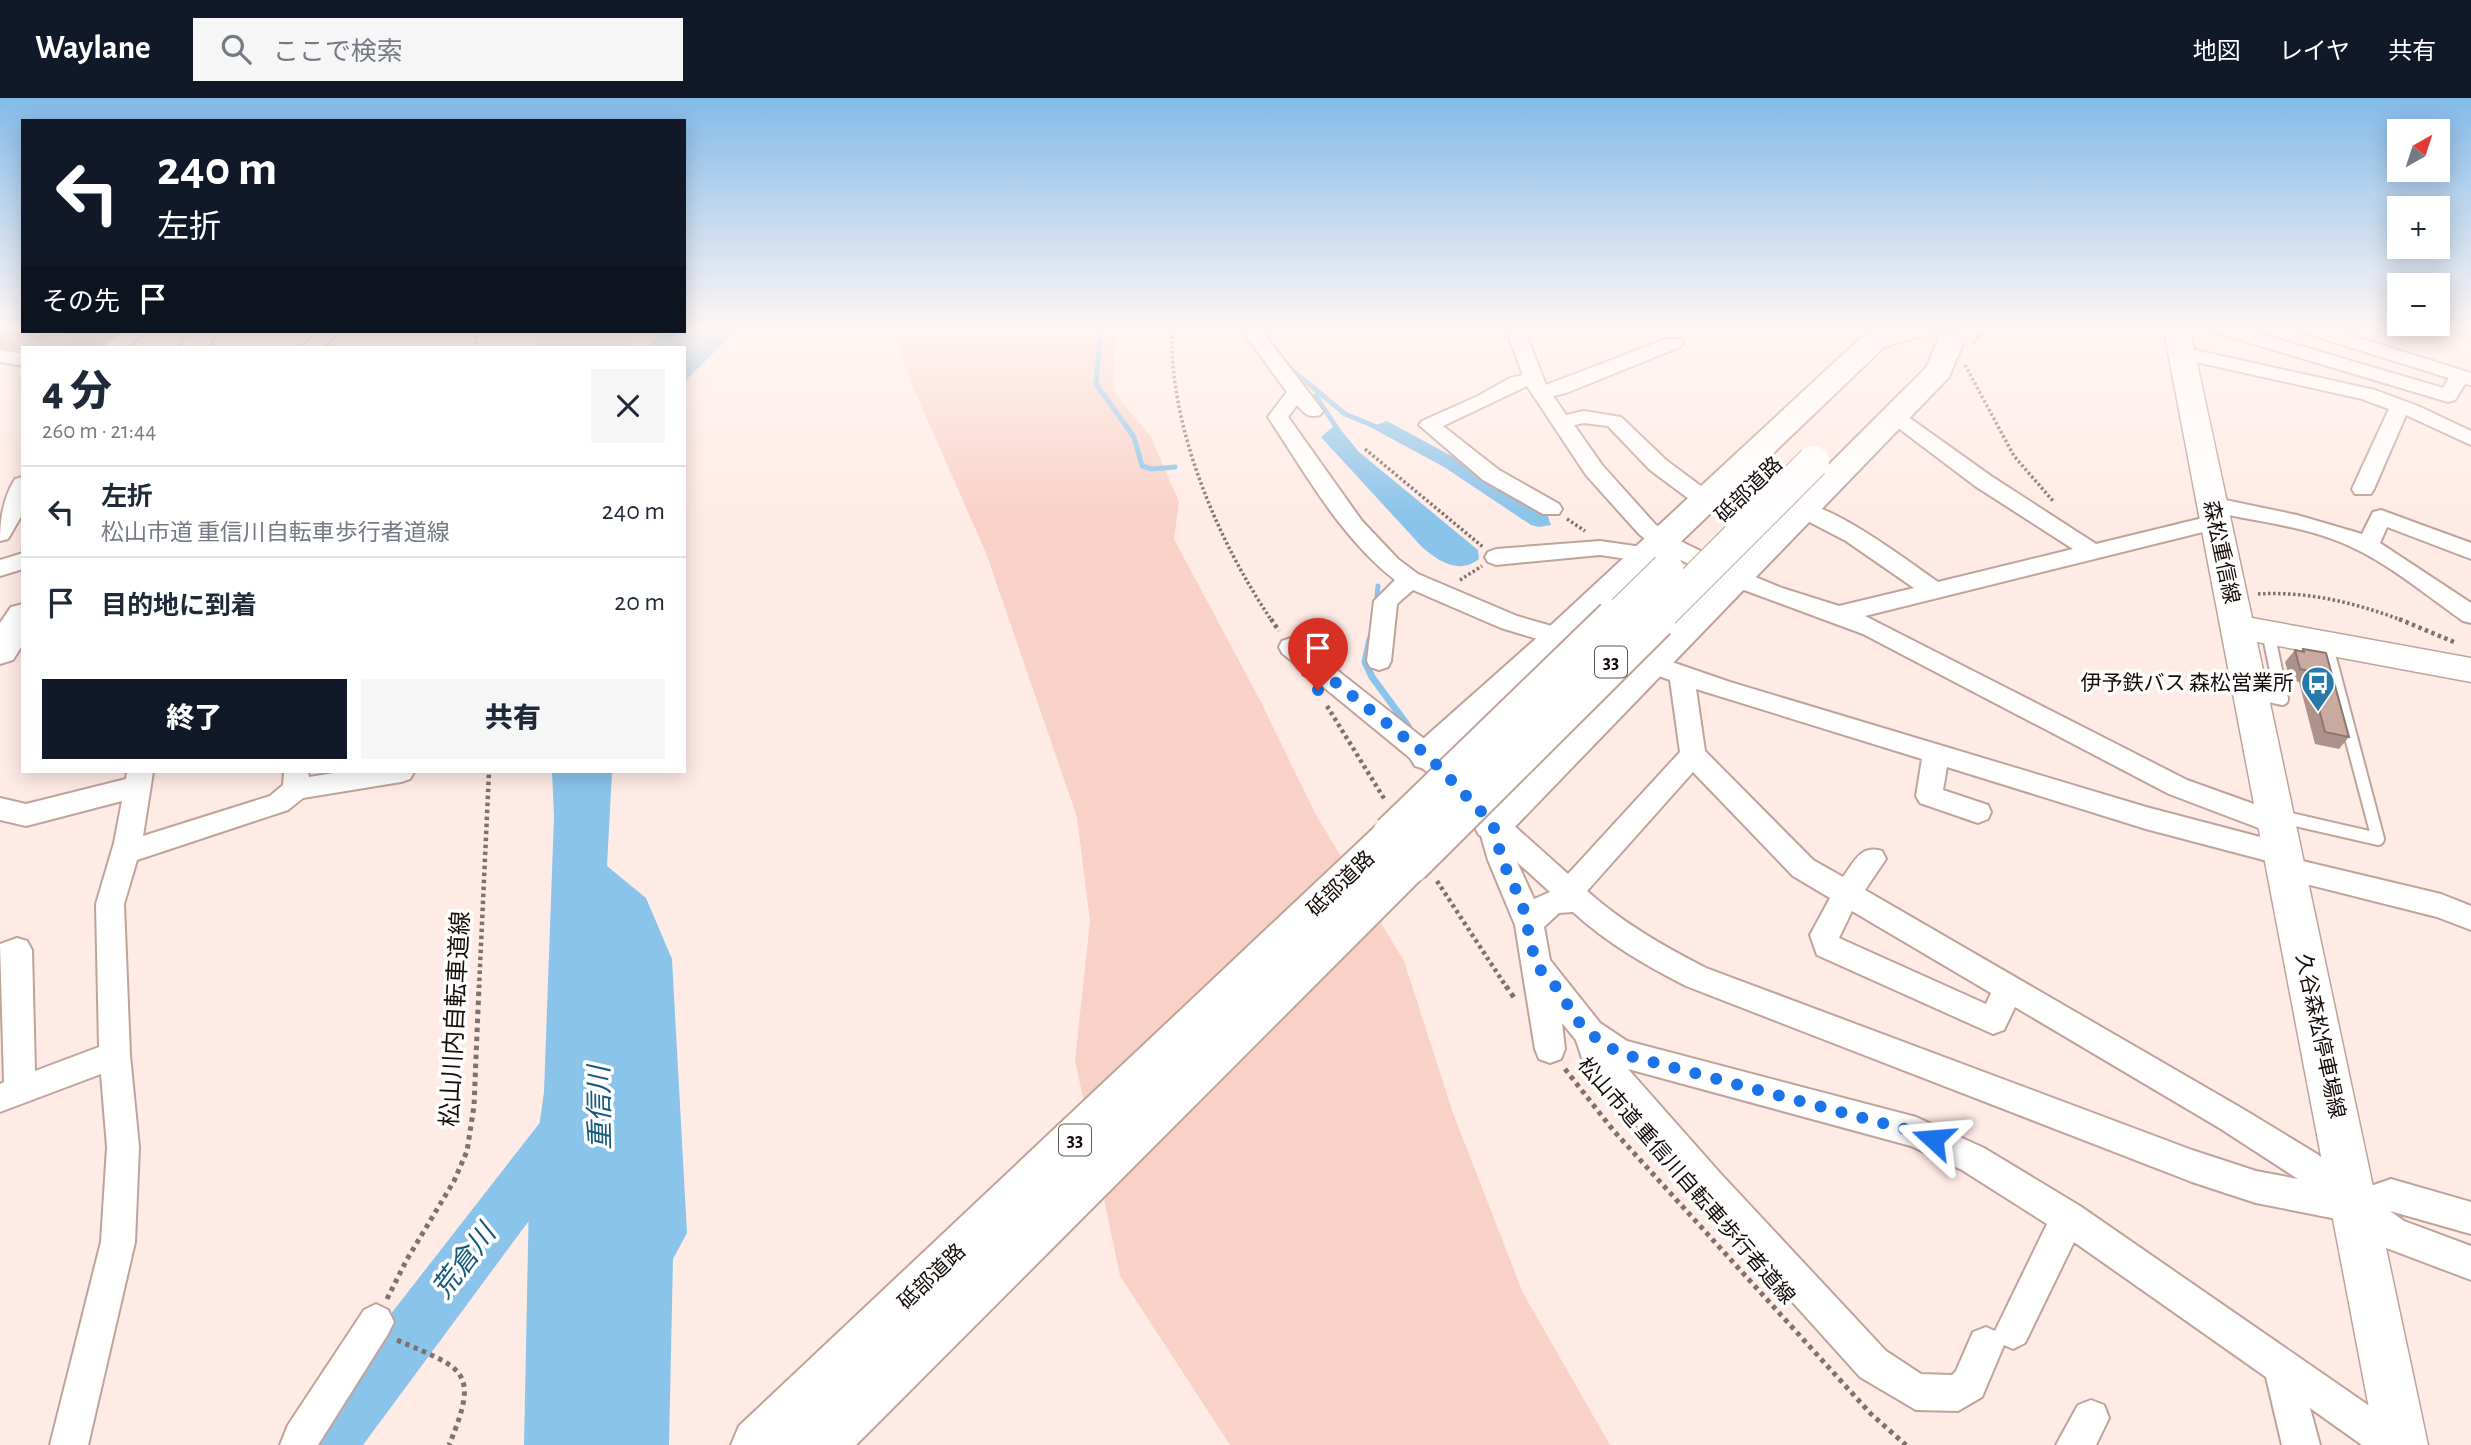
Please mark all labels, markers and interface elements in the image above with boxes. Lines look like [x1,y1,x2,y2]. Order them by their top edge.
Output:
search box [193,18,683,81]
icon: search [217,30,255,68]
text: Waylane [35,32,151,65]
text: ここで検索 [273,39,403,65]
text: 地図 [2193,40,2241,64]
text: レイヤ [2279,40,2350,64]
text: 共有 [2388,40,2436,64]
north arrow [2387,119,2450,182]
map controls [2387,119,2450,336]
text: 240 m [157,145,277,194]
icon: left [42,147,133,238]
button: + [2387,196,2450,259]
text: 左折 [157,211,221,243]
button: − [2387,273,2450,336]
icon: arrive [134,280,172,318]
text: その先 [42,289,120,315]
button: close [591,369,665,443]
text: 4 分 [42,371,112,413]
text: 260 m · 21:44 [42,420,156,443]
street label: 砥部道路 [1711,453,1787,527]
text: 左折 [101,484,153,510]
icon: left [42,493,80,531]
text: 240 m [602,498,665,524]
street label: 森松重信線 [2200,498,2243,606]
text: 松山市道 重信川自転車歩行者道線 [101,522,450,545]
icon: arrive [42,584,80,622]
text: 20 m [614,589,665,615]
text: 目的地に到着 [101,593,257,619]
pin [1288,618,1348,690]
icon: arrive [1299,629,1337,667]
road number: 33 [1595,646,1627,678]
bus stop icon: 伊予鉄バス 森松営業所 [2299,664,2337,713]
place label: 伊予鉄バス 森松営業所 [2081,672,2294,694]
button: 終了 [42,679,347,759]
button: 共有 [361,679,665,759]
street label: 砥部道路 [1303,847,1379,921]
street label: 松山川内自転車道線 [436,910,474,1127]
street label: 久谷森松停車場線 [2292,951,2349,1120]
street label: 松山市道 重信川自転車歩行者道線 [1574,1053,1799,1308]
water label: 重信川 [584,1063,616,1150]
position arrow [1896,1102,1970,1176]
road number: 33 [1059,1124,1091,1156]
water label: 荒倉川 [427,1216,503,1304]
street label: 砥部道路 [894,1240,970,1314]

